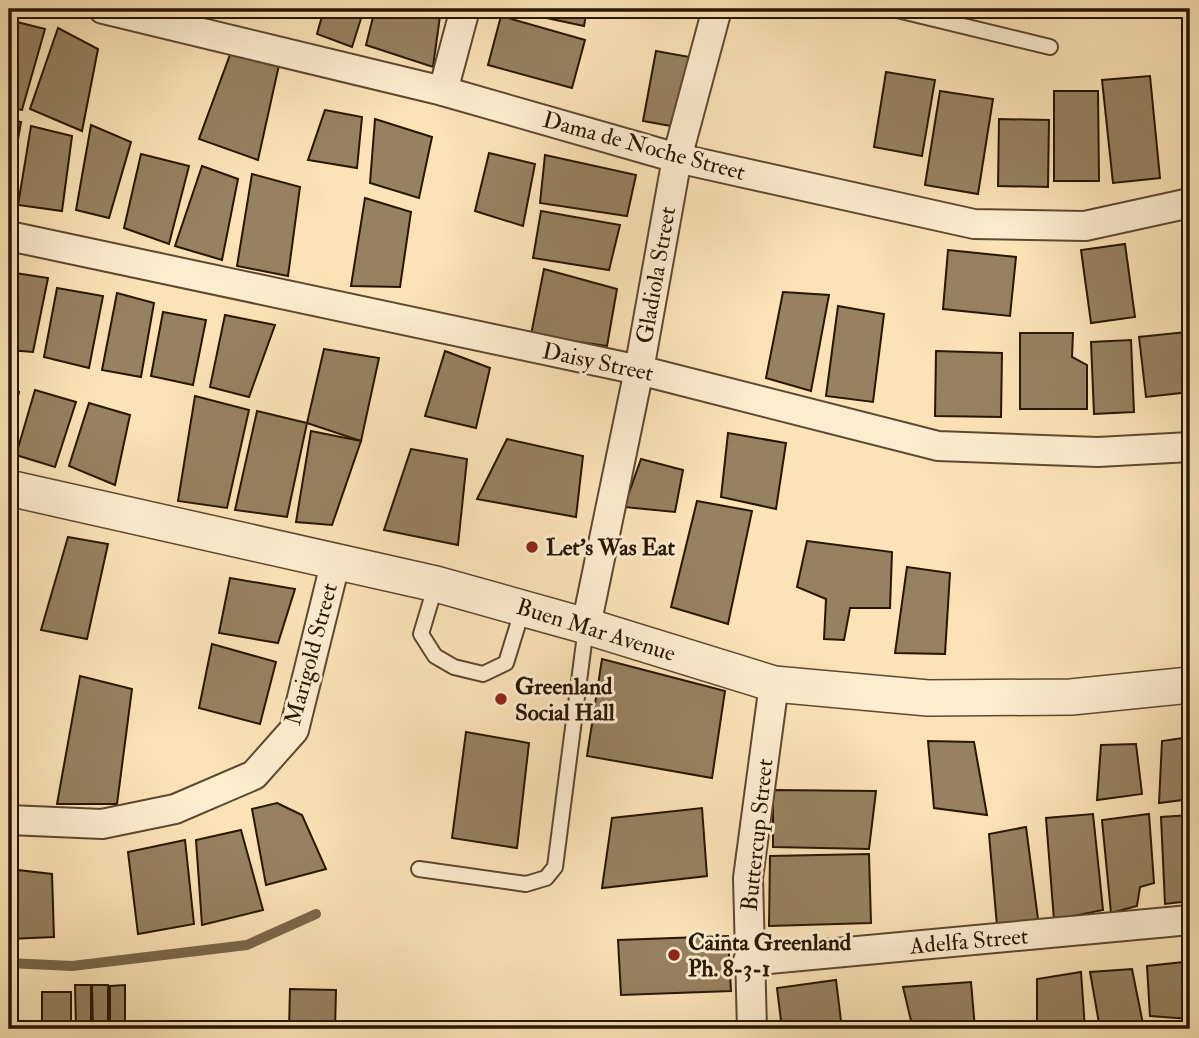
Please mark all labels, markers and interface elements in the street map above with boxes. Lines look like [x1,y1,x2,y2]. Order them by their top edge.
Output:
street label: Dama de Noche Street [540,105,748,187]
street label: Gladiola Street [630,204,682,346]
street label: Daisy Street [540,336,656,388]
place label: Let's Was Eat [546,533,676,562]
marker: Let's Was Eat [524,539,540,555]
street label: Marigold Street [278,580,344,728]
street label: Buen Mar Avenue [513,592,679,668]
place label: Greenland Social Hall [515,672,616,727]
marker: Greenland Social Hall [493,691,509,707]
street label: Buttercup Street [735,757,780,913]
street label: Adelfa Street [908,921,1029,961]
place label: Cainta Greenland Ph. 8-3-1 [688,928,852,983]
marker: Cainta Greenland Ph. 8-3-1 [666,947,682,963]

